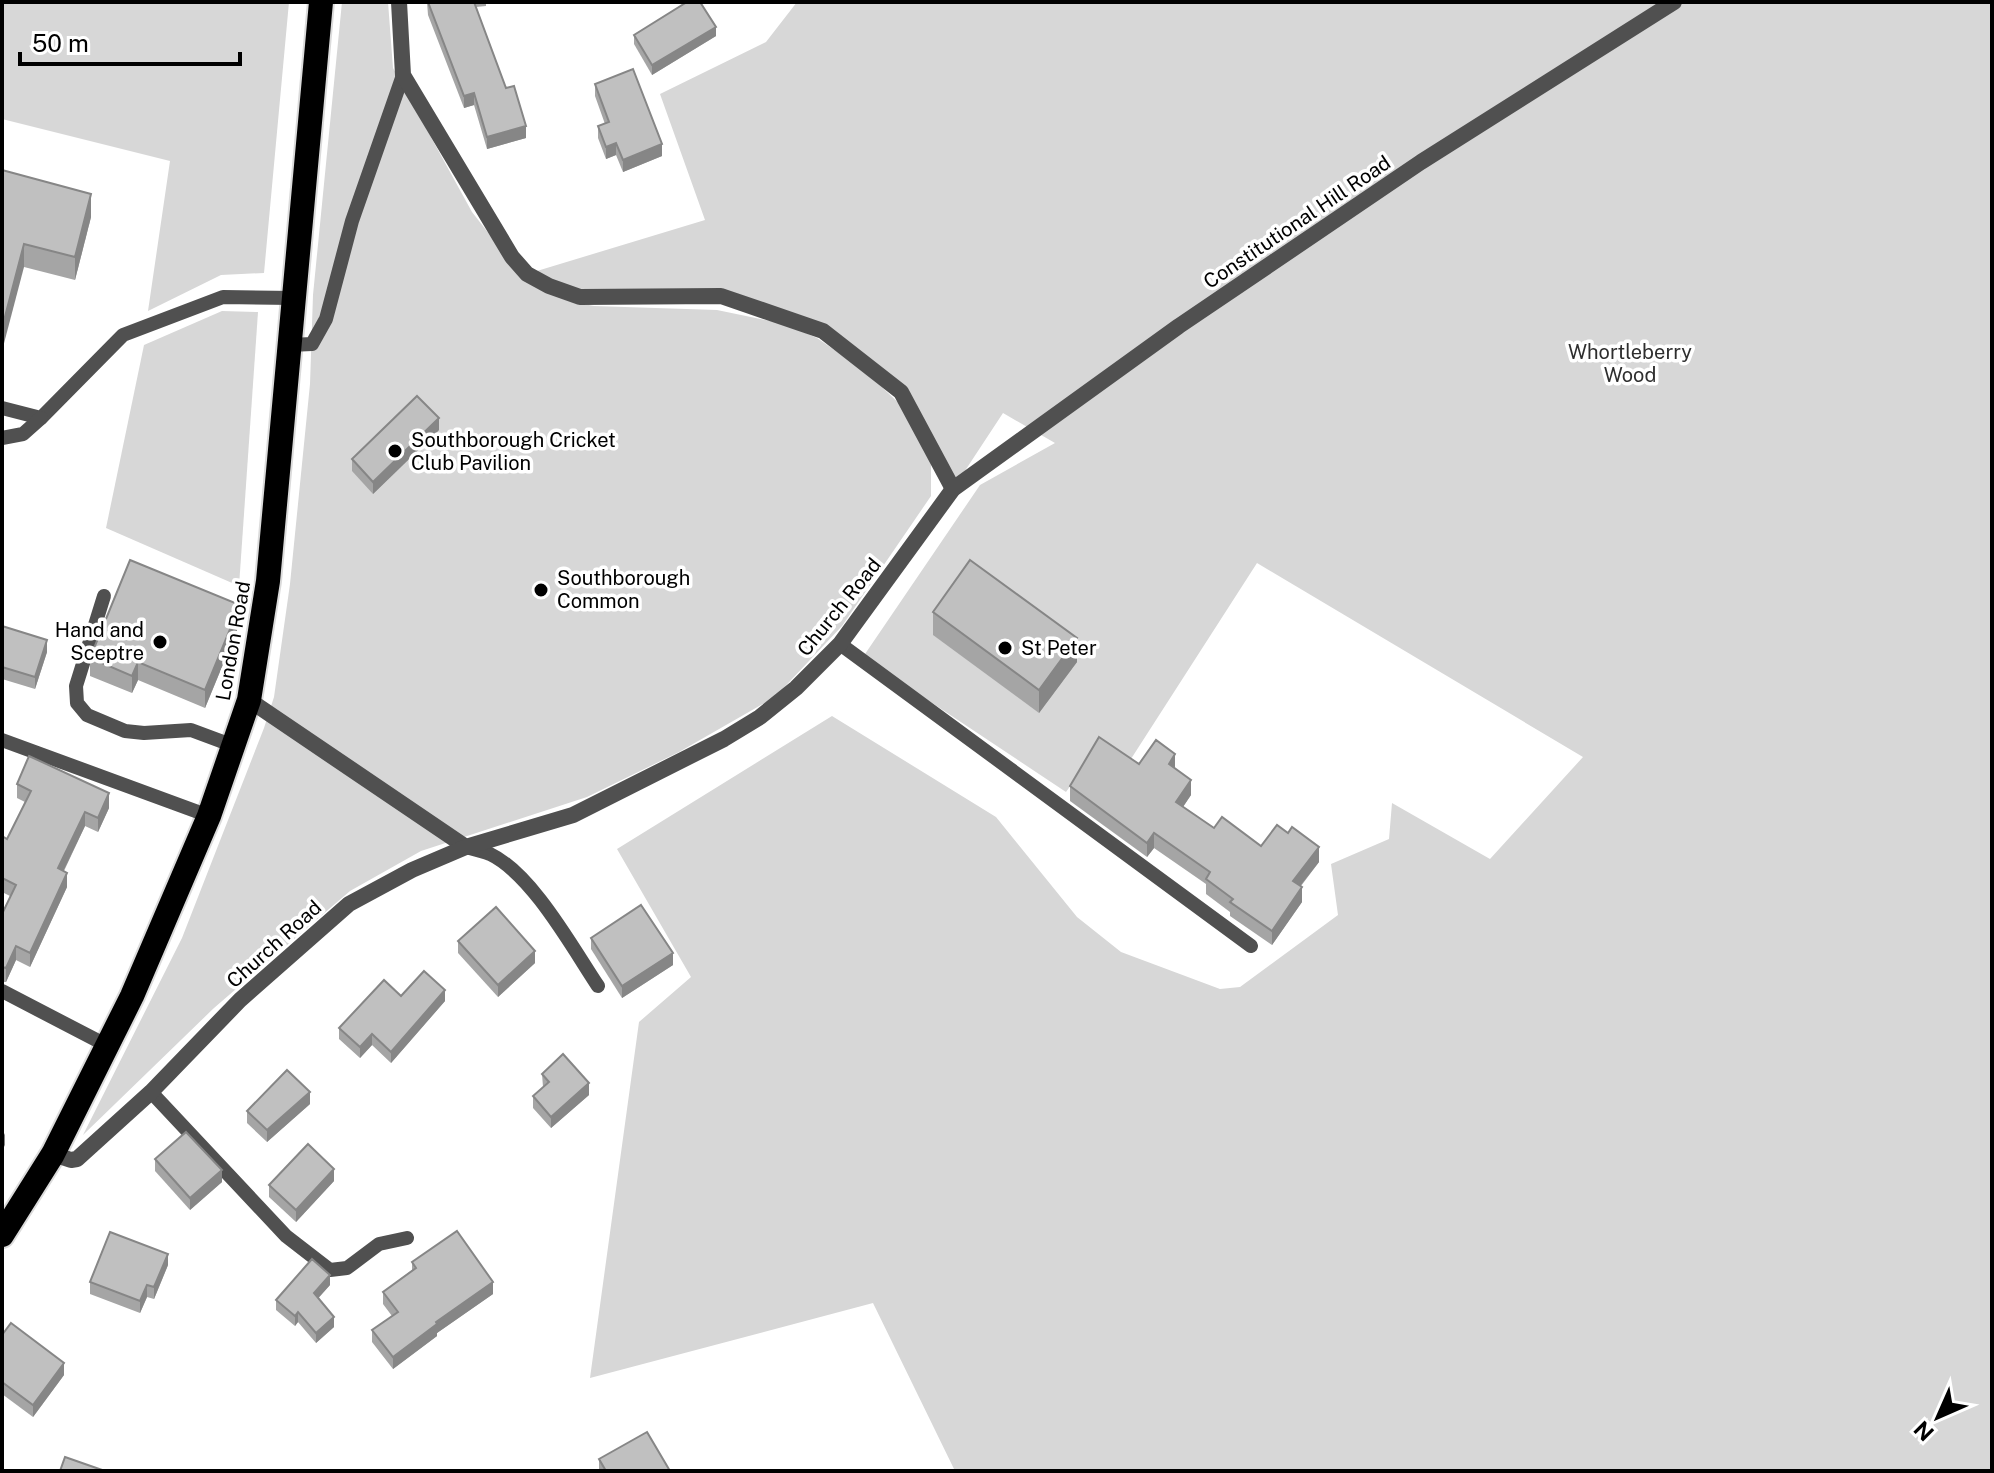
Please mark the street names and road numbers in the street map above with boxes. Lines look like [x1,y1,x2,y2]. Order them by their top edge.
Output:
street label: Constitutional Hill Road [1199,150,1395,294]
street label: Church Road [792,553,886,661]
street label: London Road [211,579,255,703]
street label: Church Road [222,895,326,993]

